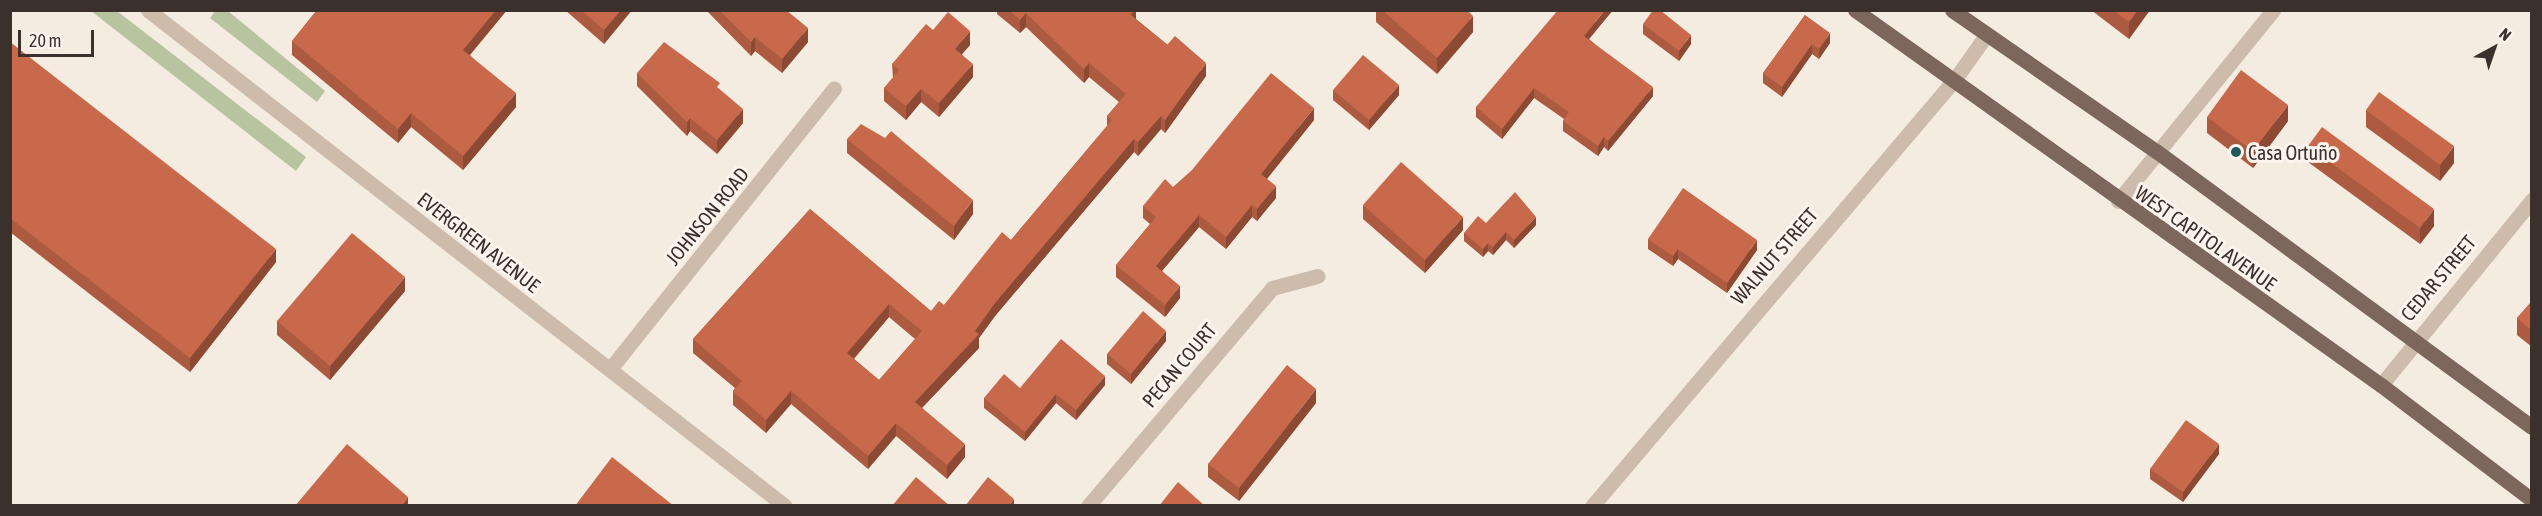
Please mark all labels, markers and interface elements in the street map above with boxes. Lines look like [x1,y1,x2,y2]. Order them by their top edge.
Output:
scale bar [21,18,98,56]
north arrow [2464,18,2524,78]
text: N [2496,24,2515,44]
text: 20 m [29,30,61,51]
place label: Casa Ortuño [2248,140,2337,164]
marker: Casa Ortuño [2229,145,2243,159]
street label: JOHNSON ROAD [660,162,754,270]
street label: WEST CAPITOL AVENUE [2131,180,2281,296]
street label: EVERGREEN AVENUE [413,187,545,297]
street label: WALNUT STREET [1726,203,1822,309]
street label: CEDAR STREET [2395,230,2481,326]
street label: PECAN COURT [1137,318,1221,412]

